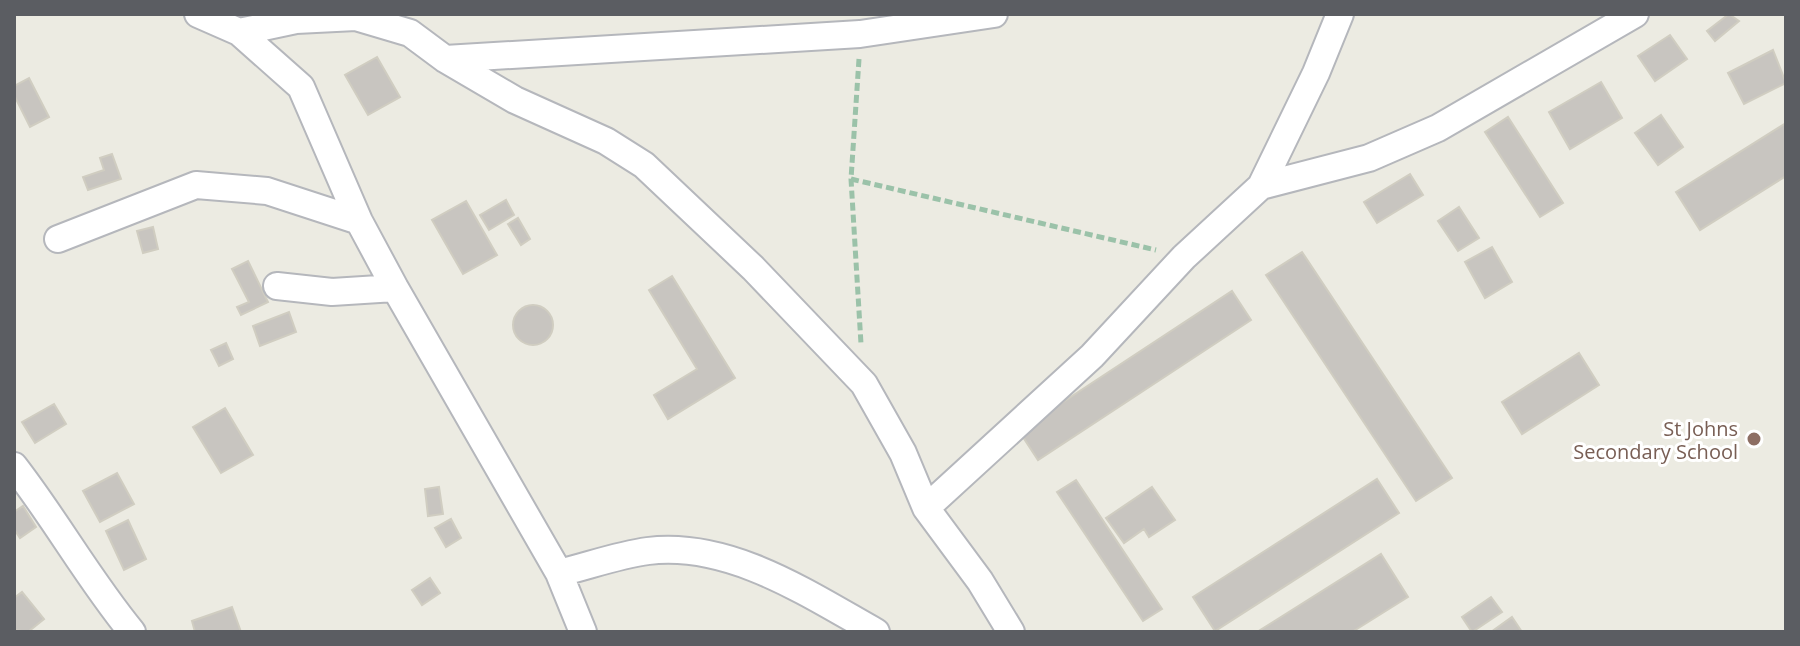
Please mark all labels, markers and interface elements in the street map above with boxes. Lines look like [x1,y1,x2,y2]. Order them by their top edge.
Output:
place label: St Johns Secondary School [1573,415,1738,465]
marker: St Johns Secondary School [1745,430,1763,448]

